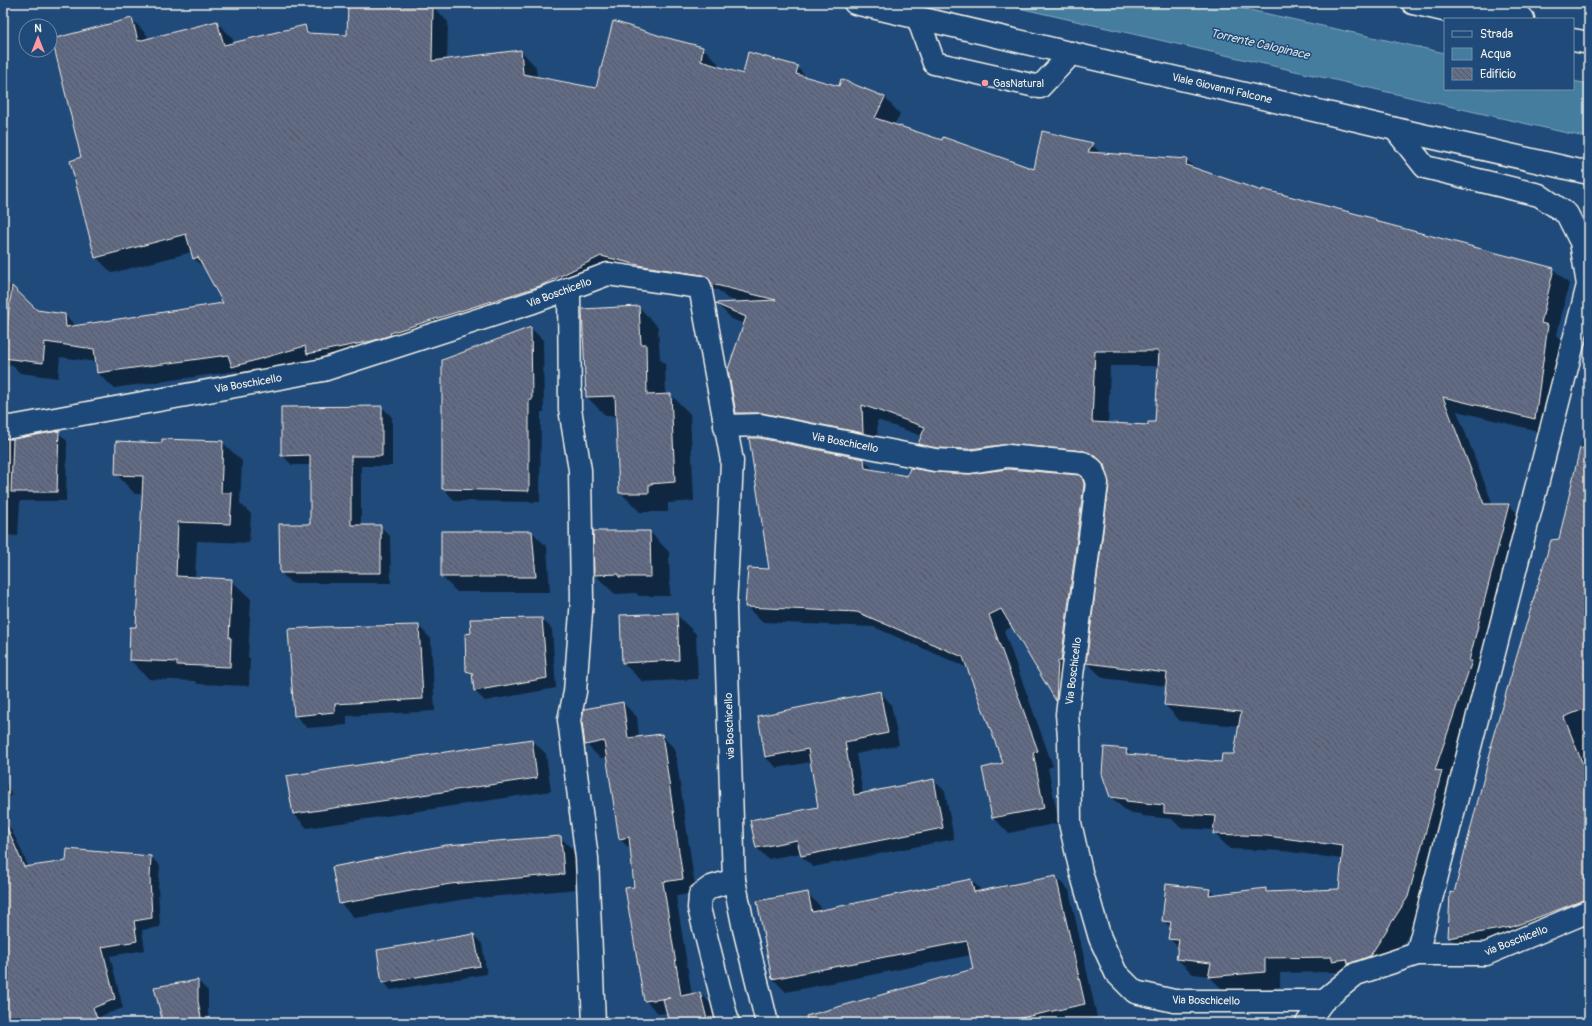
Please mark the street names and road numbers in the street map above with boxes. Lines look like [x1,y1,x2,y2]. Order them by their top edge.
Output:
street label: Viale Giovanni Falcone [1170,71,1274,106]
street label: Via Boschicello [525,275,593,310]
street label: Via Boschicello [213,371,283,396]
street label: Via Boschicello [810,430,880,455]
street label: Via Boschicello [1063,636,1084,706]
street label: via Boschicello [722,692,737,760]
street label: via Boschicello [1482,922,1550,959]
street label: Via Boschicello [1172,993,1240,1008]

